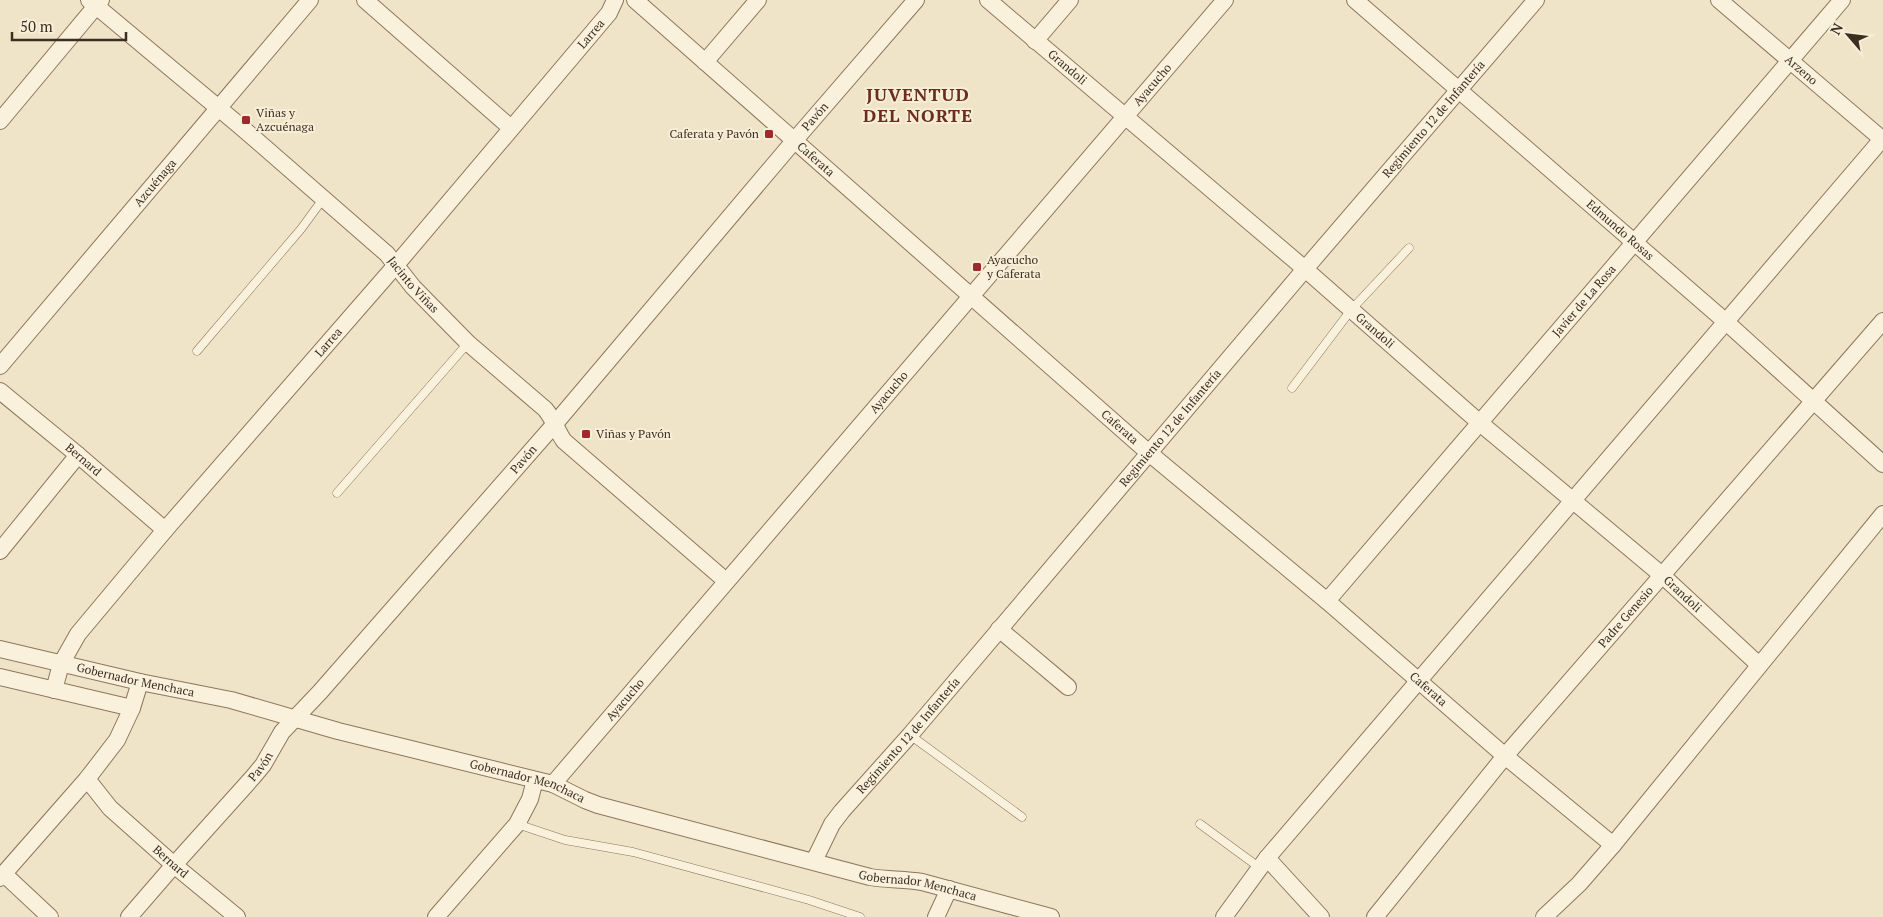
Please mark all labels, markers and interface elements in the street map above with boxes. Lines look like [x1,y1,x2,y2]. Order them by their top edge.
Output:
scale bar [12,10,126,42]
north arrow [1823,10,1873,60]
text: 50 m [20,16,53,36]
street label: Larrea [574,16,608,52]
text: N [1825,19,1847,38]
street label: Grandoli [1045,46,1091,88]
street label: Arzeno [1782,52,1821,88]
street label: Regimiento 12 de Infantería [1379,57,1488,180]
street label: Ayacucho [1130,60,1175,109]
district label: JUVENTUD DEL NORTE [863,82,973,127]
street label: Pavón [798,99,831,134]
place label: Viñas y Azcuénaga [256,105,314,134]
marker: Viñas y Azcuénaga [240,114,252,126]
place label: Caferata y Pavón [669,126,759,141]
marker: Caferata y Pavón [763,128,775,140]
street label: Caferata [794,138,838,179]
street label: Azcuénaga [130,156,179,210]
street label: Edmundo Rosas [1584,196,1657,263]
place label: Ayacucho y Caferata [986,252,1041,281]
street label: Jacinto Viñas [385,253,442,316]
marker: Ayacucho y Caferata [971,261,983,273]
street label: Javier de La Rosa [1549,262,1619,340]
street label: Grandoli [1353,309,1398,352]
street label: Larrea [311,324,345,360]
street label: Regimiento 12 de Infantería [1116,366,1224,490]
street label: Ayacucho [866,367,911,416]
street label: Caferata [1098,406,1142,447]
place label: Viñas y Pavón [596,426,671,441]
marker: Viñas y Pavón [580,428,592,440]
street label: Bernard [63,440,105,479]
street label: Pavón [507,442,540,476]
street label: Grandoli [1661,572,1705,615]
street label: Padre Genesio [1595,583,1656,650]
street label: Gobernador Menchaca [75,659,196,700]
street label: Caferata [1407,668,1451,709]
street label: Regimiento 12 de Infantería [853,674,963,796]
street label: Ayacucho [602,675,647,724]
street label: Pavón [245,749,276,784]
street label: Gobernador Menchaca [468,756,588,806]
street label: Bernard [150,842,192,881]
street label: Gobernador Menchaca [857,866,978,903]

